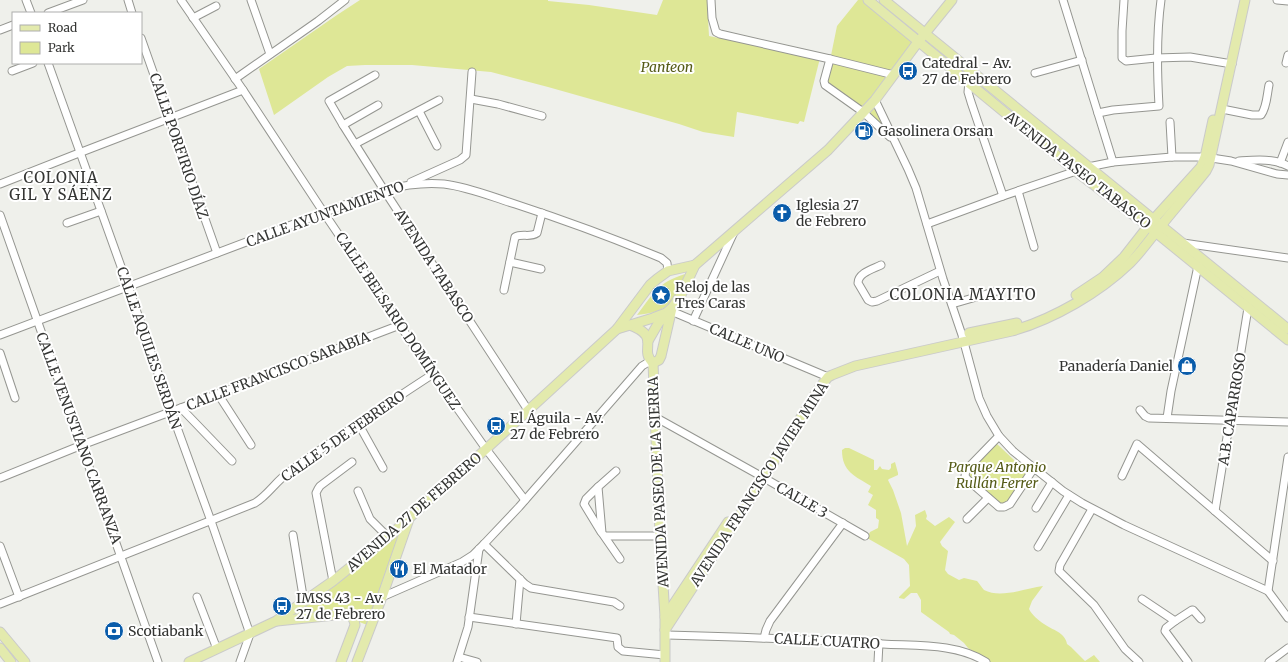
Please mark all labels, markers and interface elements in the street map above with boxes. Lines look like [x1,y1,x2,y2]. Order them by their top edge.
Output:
legend [12,12,142,64]
text: Road [48,20,77,35]
text: Park [48,40,75,55]
place label: Catedral - Av. 27 de Febrero [922,54,1012,88]
park label: Panteon [641,58,693,76]
bus stop icon: Catedral - Av. 27 de Febrero [897,60,919,82]
street label: CALLE PORFIRIO DÍAZ [146,71,212,221]
street label: AVENIDA PASEO TABASCO [1001,107,1155,233]
fuel station icon: Gasolinera Orsan [853,120,875,142]
place label: Gasolinera Orsan [878,122,993,140]
district label: COLONIA GIL Y SÁENZ [9,168,113,204]
street label: CALLE AYUNTAMIENTO [244,177,406,251]
place label: Iglesia 27 de Febrero [796,196,866,230]
church icon: Iglesia 27 de Febrero [771,202,793,224]
street label: AVENIDA TABASCO [390,205,477,326]
street label: CALLE BELSARIO DOMÍNGUEZ [332,229,464,413]
street label: CALLE AQUILES SERDÁN [113,264,185,432]
place label: Reloj de las Tres Caras [675,278,750,312]
place icon: Reloj de las Tres Caras [650,284,672,306]
district label: COLONIA MAYITO [889,285,1037,304]
street label: CALLE UNO [707,319,787,367]
street label: CALLE FRANCISCO SARABIA [184,328,372,414]
street label: CALLE VENUSTIANO CARRANZA [32,330,126,546]
street label: A.B. CAPARROSO [1214,351,1250,468]
shop icon: Panadería Daniel [1176,355,1198,377]
place label: Panadería Daniel [1059,357,1174,375]
street label: AVENIDA PASEO DE LA SIERRA [643,376,673,589]
street label: AVENIDA FRANCISCO JAVIER MINA [685,378,832,591]
street label: CALLE 5 DE FEBRERO [278,386,408,486]
place label: El Águila - Av. 27 de Febrero [510,409,604,443]
bus stop icon: El Águila - Av. 27 de Febrero [485,415,507,437]
street label: AVENIDA 27 DE FEBRERO [342,448,485,576]
park label: Parque Antonio Rullán Ferrer [948,458,1046,492]
street label: CALLE 3 [773,478,831,522]
restaurant icon: El Matador [388,558,410,580]
place label: El Matador [413,560,487,578]
place label: IMSS 43 - Av. 27 de Febrero [296,589,385,623]
bus stop icon: IMSS 43 - Av. 27 de Febrero [271,595,293,617]
bank icon: Scotiabank [103,620,125,642]
place label: Scotiabank [128,622,203,640]
street label: CALLE CUATRO [774,629,880,653]

